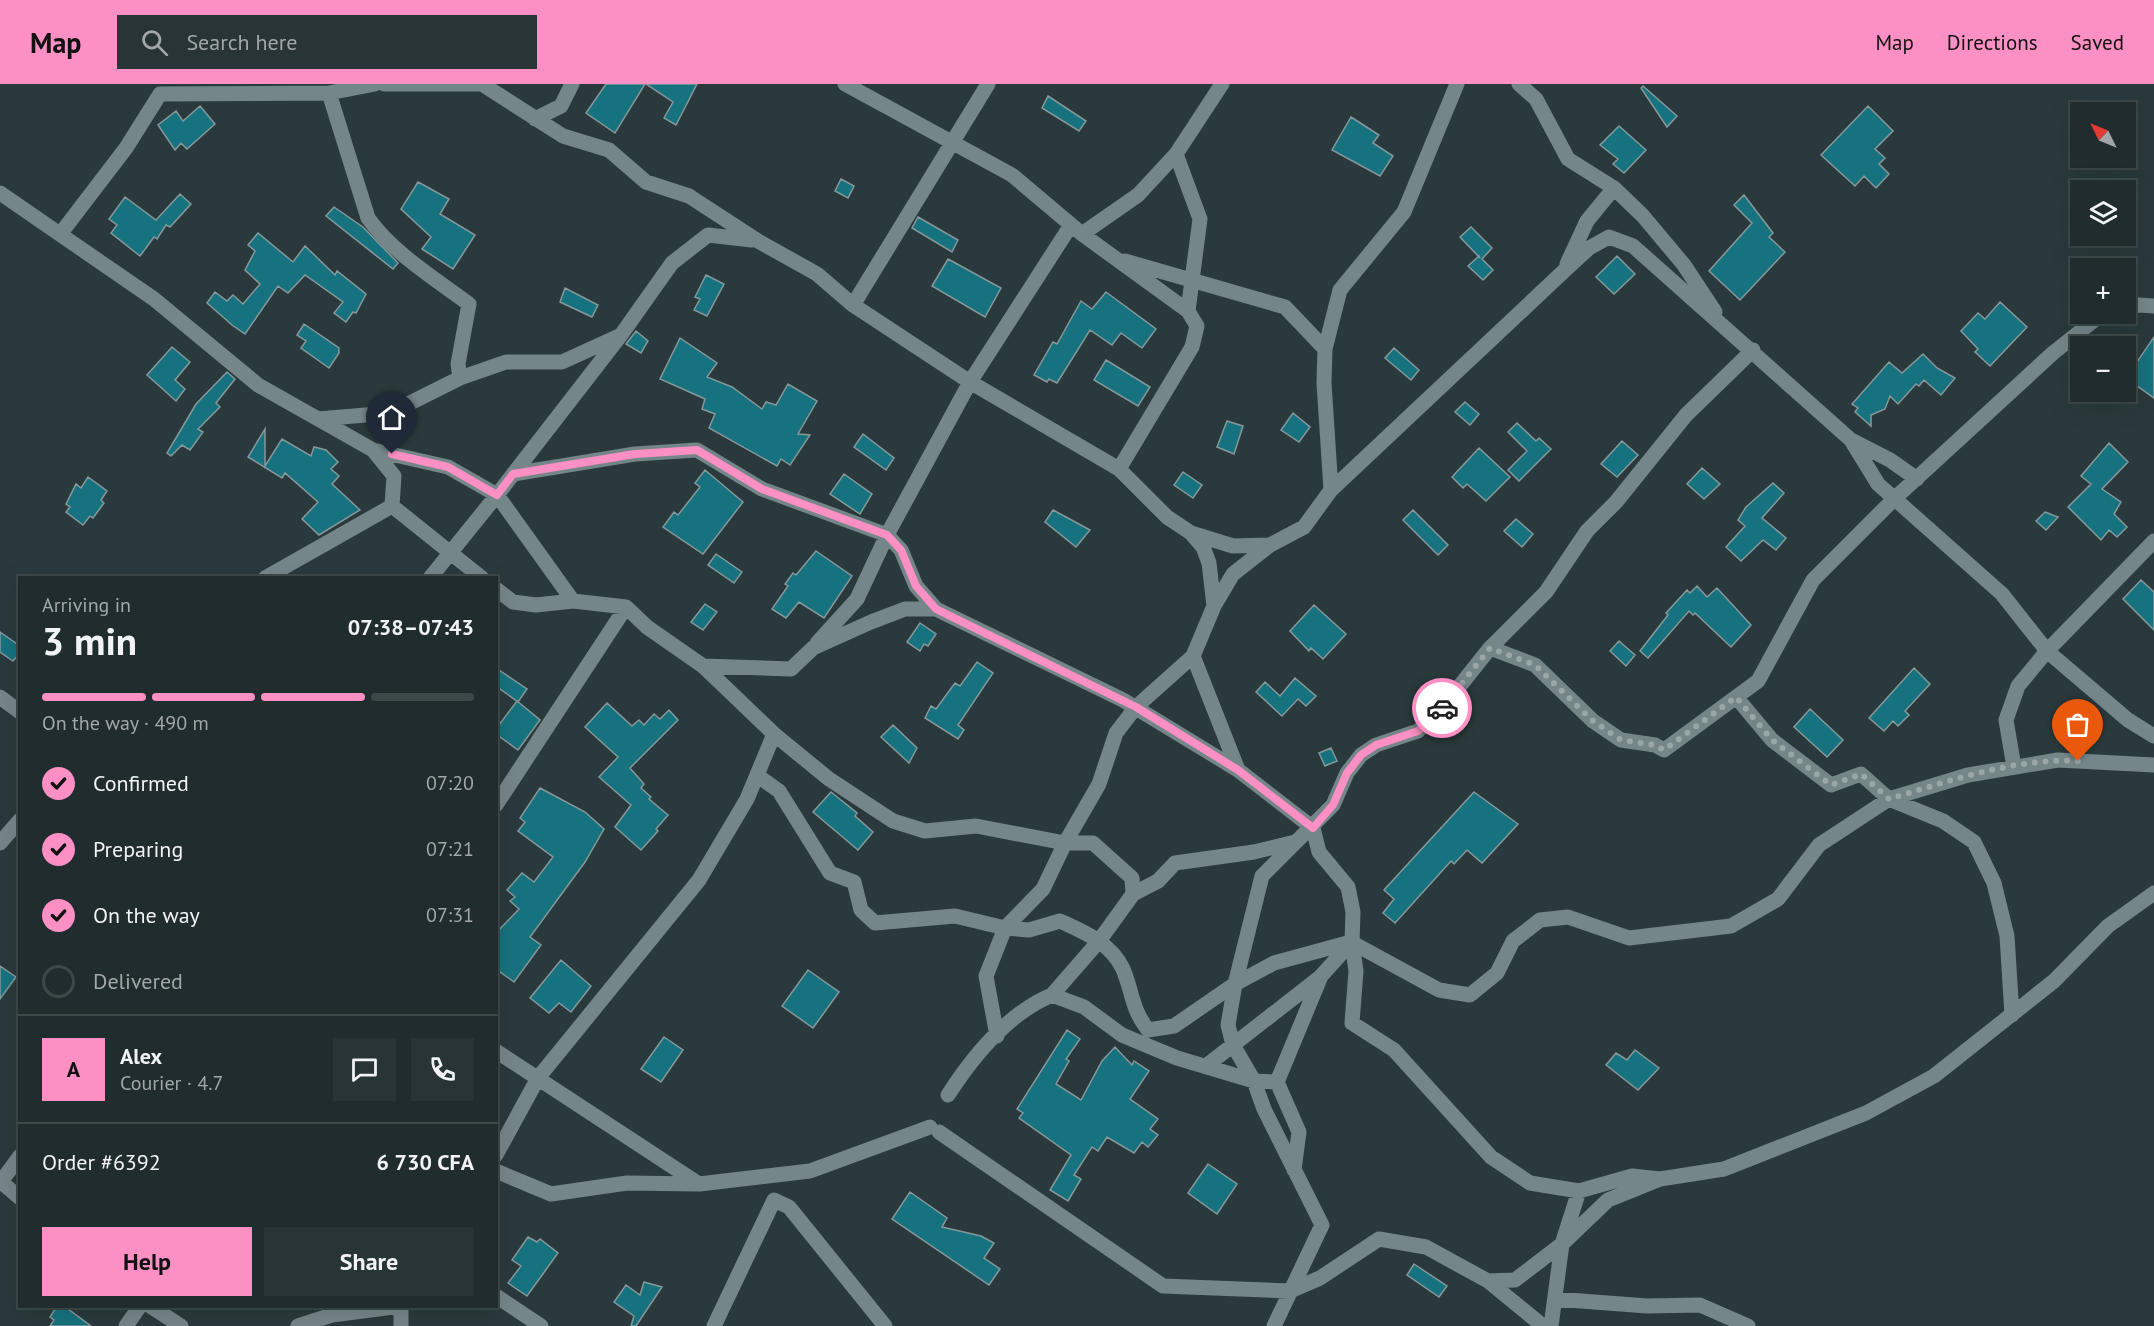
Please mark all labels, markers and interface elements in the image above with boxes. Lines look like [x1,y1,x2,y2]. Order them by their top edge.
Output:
search box [117,15,537,69]
text: Map [30,24,81,61]
icon: search [138,26,171,59]
text: Search here [186,28,297,56]
text: Map [1875,29,1914,56]
text: Directions [1947,29,2038,56]
text: Saved [2071,29,2124,56]
north arrow [2070,102,2136,168]
map controls [2070,102,2136,402]
button: layers [2070,180,2136,246]
button: + [2070,258,2136,324]
button: − [2070,336,2136,402]
pin [366,392,417,454]
icon: home [375,401,408,434]
text: Arriving in [42,592,131,618]
text: 07:38–07:43 [348,613,474,641]
text: 3 min [42,615,137,666]
courier [1412,678,1472,738]
icon: car [1426,692,1459,725]
pin [2052,699,2103,761]
icon: bag [2061,708,2094,741]
text: On the way · 490 m [42,710,209,736]
icon: check [42,767,75,800]
text: Confirmed [93,769,189,797]
text: 07:20 [426,770,474,796]
icon: check [42,833,75,866]
text: Preparing [93,835,183,863]
text: 07:21 [426,836,474,862]
icon: check [42,899,75,932]
text: On the way [93,901,200,929]
text: 07:31 [426,902,474,928]
text: Delivered [93,967,183,995]
button: chat [333,1038,396,1101]
button: phone [411,1038,474,1101]
text: Alex [120,1042,162,1070]
text: A [67,1055,80,1083]
text: Courier · 4.7 [120,1070,223,1096]
text: Order #6392 [42,1148,161,1176]
text: 6 730 CFA [376,1148,474,1176]
button: Help [42,1227,252,1296]
button: Share [264,1227,474,1296]

